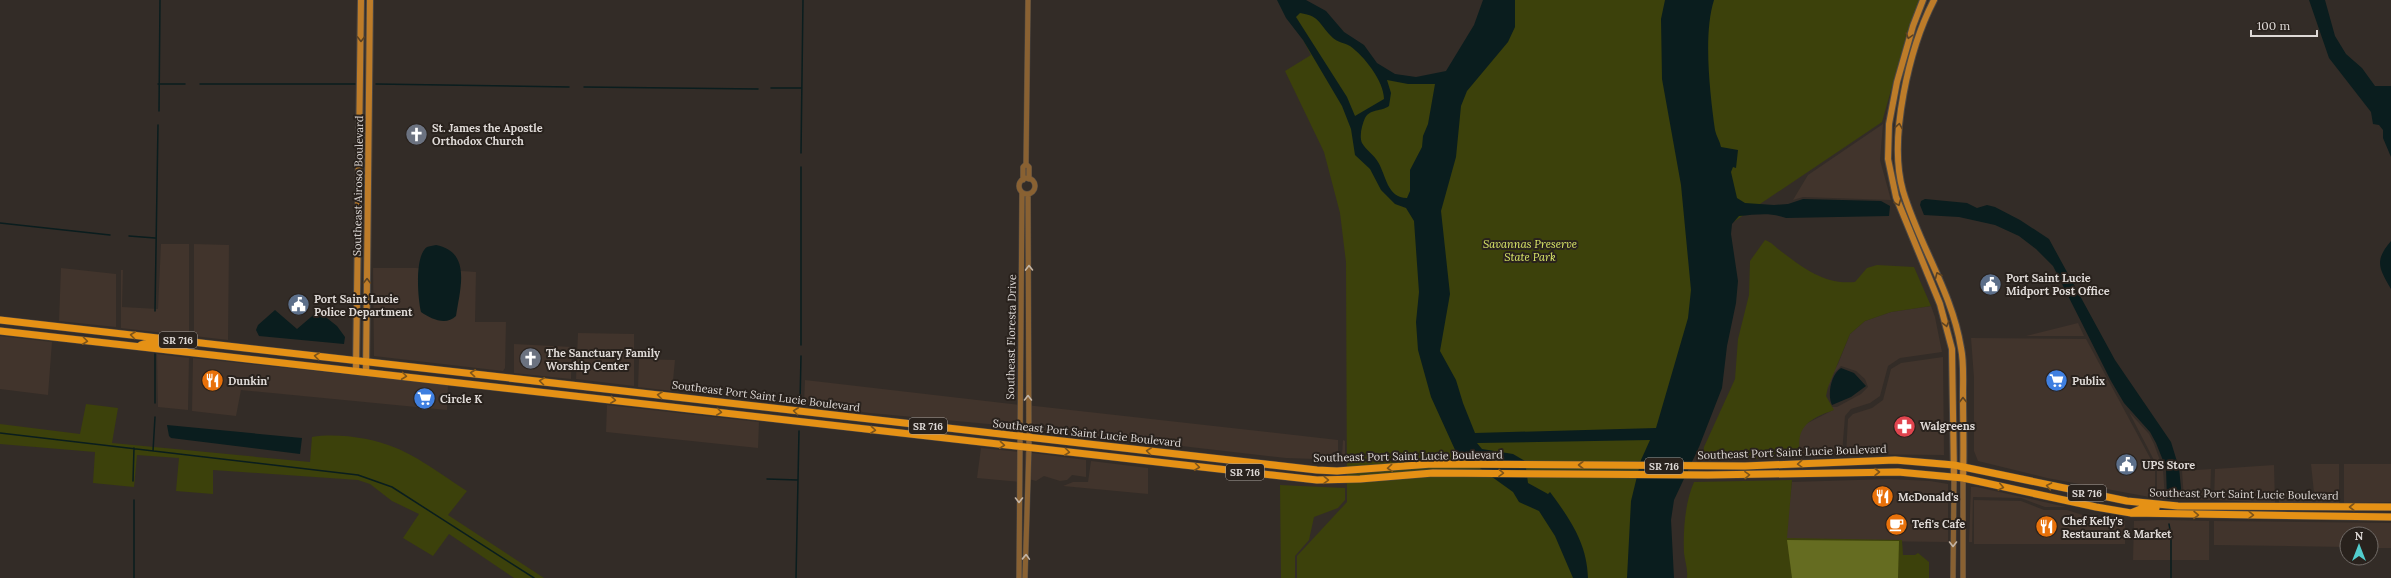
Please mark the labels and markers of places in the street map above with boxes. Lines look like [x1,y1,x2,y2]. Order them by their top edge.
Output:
church icon: St. James the Apostle Orthodox Church [404,121,430,147]
place label: St. James the Apostle Orthodox Church [432,121,543,148]
public building icon: Port Saint Lucie Midport Post Office [1978,271,2004,297]
place label: Port Saint Lucie Midport Post Office [2006,271,2110,298]
public building icon: Port Saint Lucie Police Department [286,292,312,318]
place label: Port Saint Lucie Police Department [314,292,413,319]
church icon: The Sanctuary Family Worship Center [517,346,543,372]
place label: The Sanctuary Family Worship Center [546,346,661,373]
restaurant icon: Dunkin' [199,368,225,394]
supermarket icon: Publix [2044,368,2070,394]
place label: Dunkin' [228,374,269,388]
place label: Publix [2072,374,2105,388]
supermarket icon: Circle K [412,386,438,412]
place label: Circle K [440,392,482,406]
pharmacy icon: Walgreens [1892,413,1918,439]
place label: Walgreens [1920,419,1975,433]
public building icon: UPS Store [2113,452,2139,478]
place label: UPS Store [2142,458,2195,472]
restaurant icon: McDonald's [1870,484,1896,510]
place label: McDonald's [1898,490,1959,504]
cafe icon: Tefi's Cafe [1884,511,1910,537]
restaurant icon: Chef Kelly's Restaurant & Market [2033,514,2059,540]
place label: Chef Kelly's Restaurant & Market [2062,514,2172,541]
place label: Tefi's Cafe [1912,517,1965,531]

